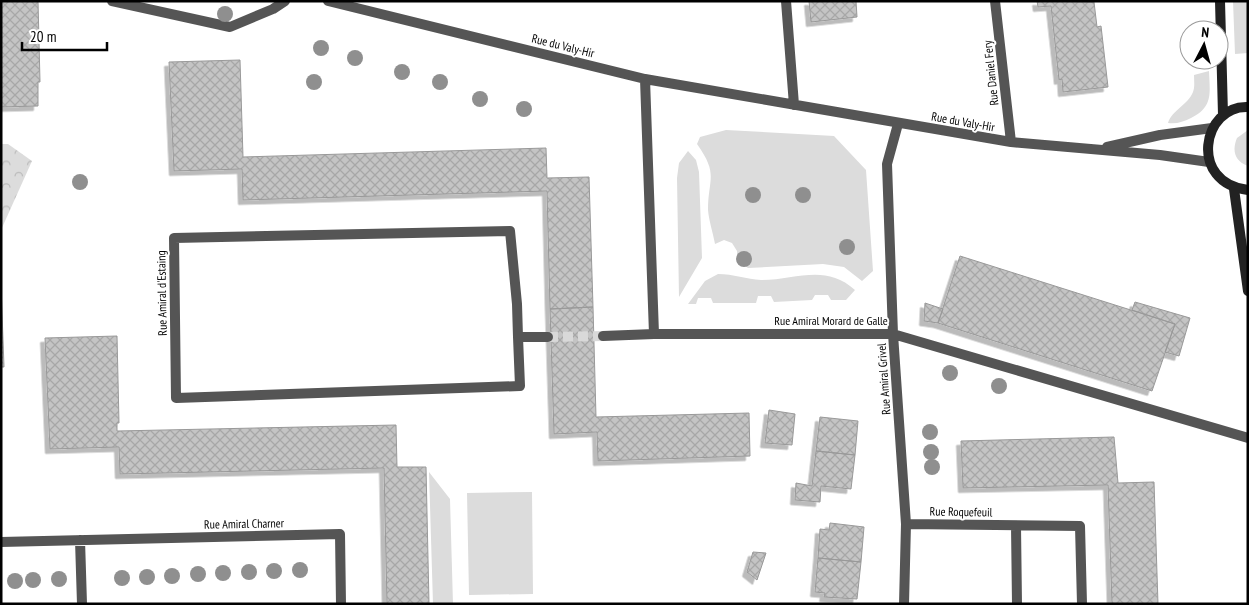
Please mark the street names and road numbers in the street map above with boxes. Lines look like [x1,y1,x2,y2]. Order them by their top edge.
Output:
street label: Rue du Valy-Hir [530,30,597,61]
street label: Rue Daniel Fery [980,39,1001,106]
street label: Rue du Valy-Hir [930,109,997,135]
street label: Rue Amiral d'Estaing [153,250,170,336]
street label: Rue Amiral Morard de Galle [774,313,888,328]
street label: Rue Amiral Grivel [873,342,893,415]
street label: Rue Roquefeuil [929,503,993,520]
street label: Rue Amiral Charner [204,515,285,532]

